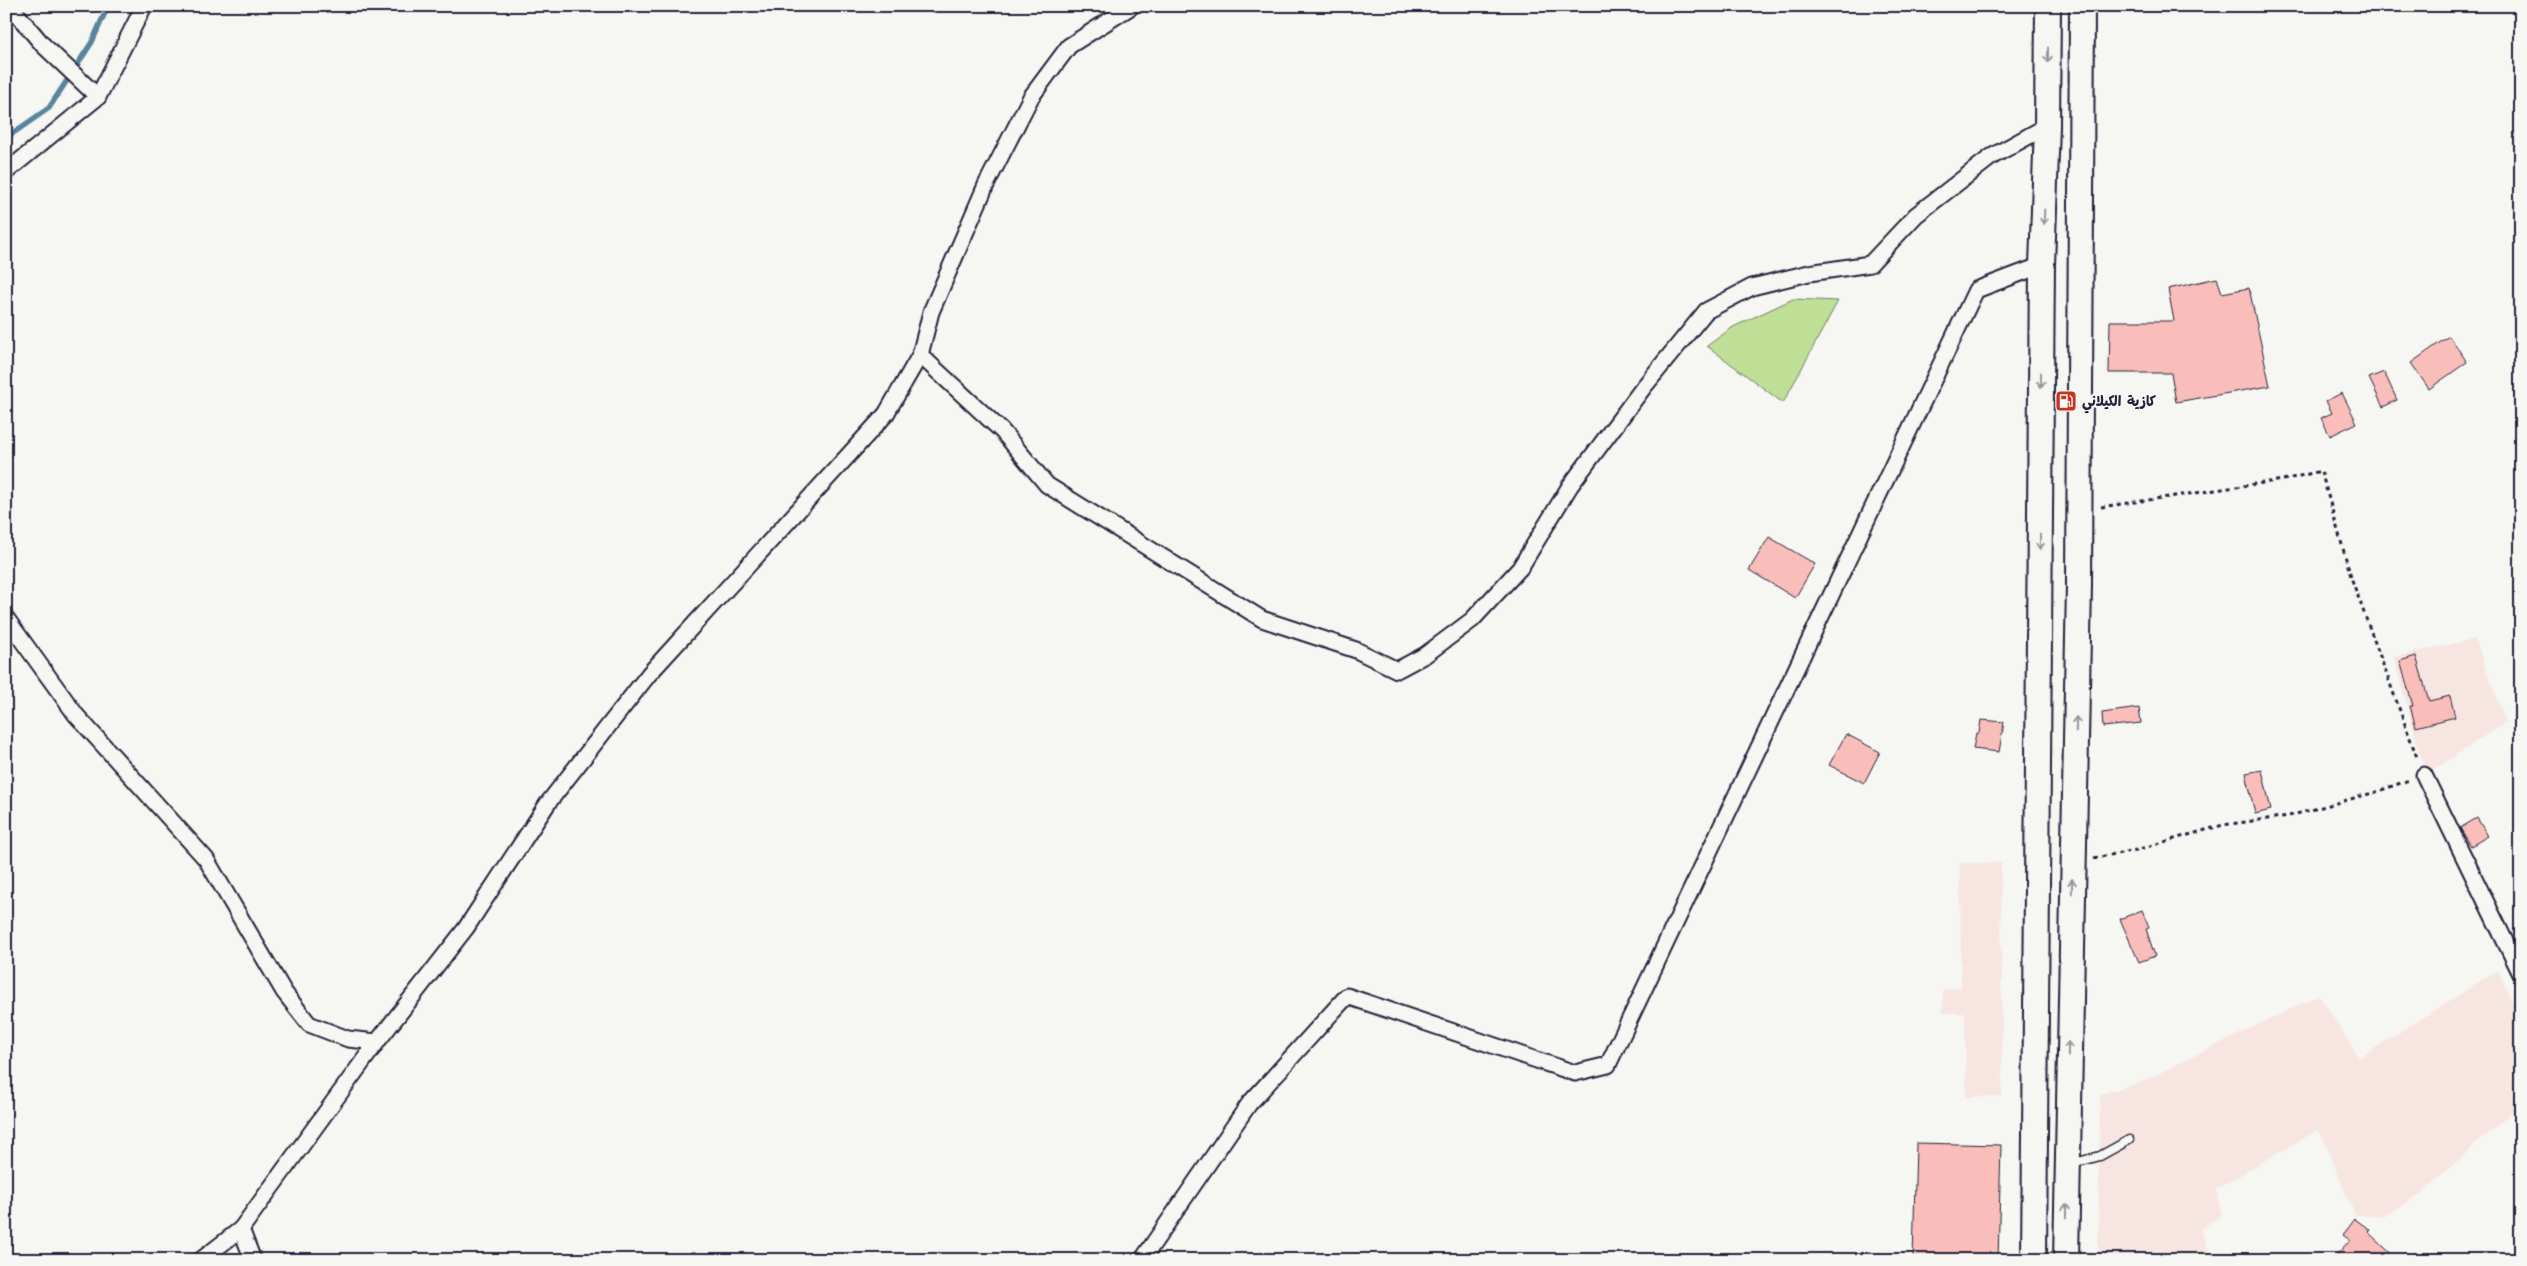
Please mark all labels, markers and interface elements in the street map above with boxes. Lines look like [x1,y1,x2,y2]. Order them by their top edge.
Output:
one-way arrow [2043,46,2053,63]
one-way arrow [2039,209,2049,225]
one-way arrow [2036,372,2046,388]
fuel station icon: كازية الكيلاني [2054,389,2078,413]
place label: كازية الكيلاني [2082,392,2157,414]
one-way arrow [2035,534,2045,550]
one-way arrow [2071,716,2081,732]
one-way arrow [2068,878,2077,894]
one-way arrow [2063,1041,2073,1057]
one-way arrow [2061,1203,2071,1220]

